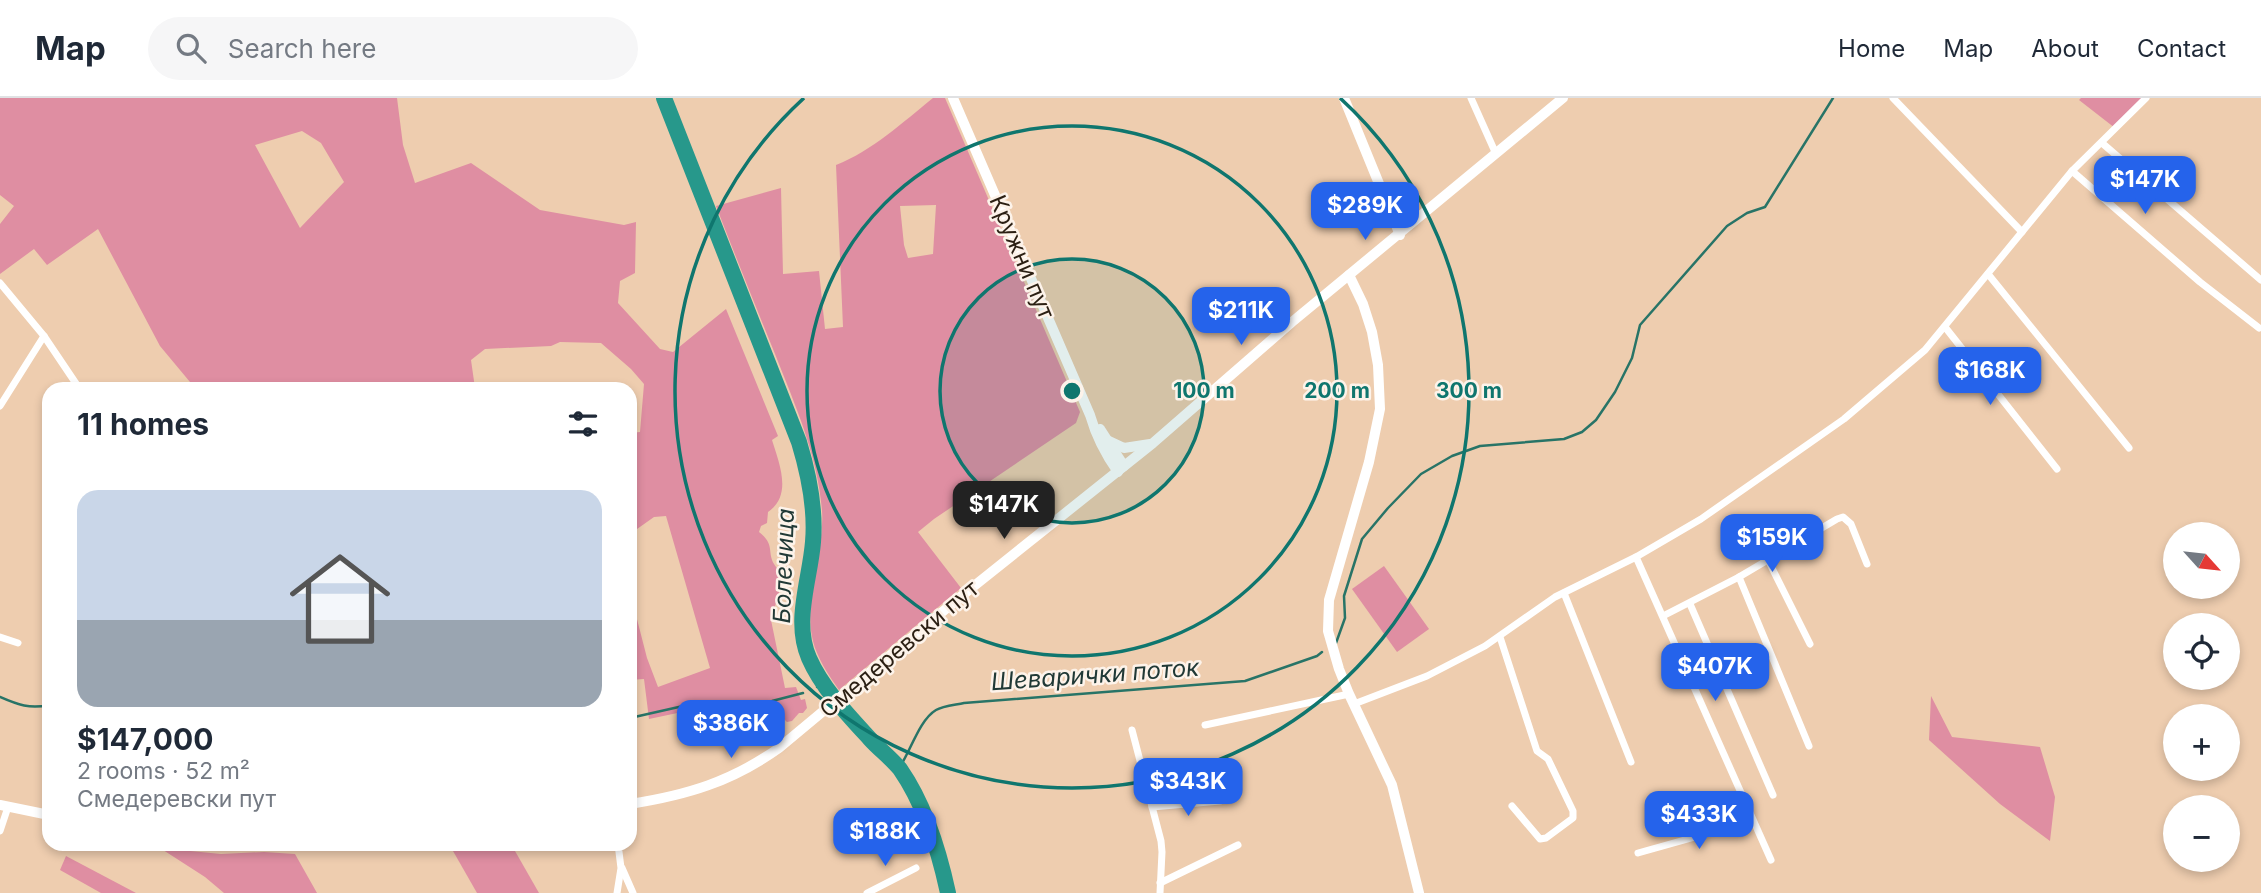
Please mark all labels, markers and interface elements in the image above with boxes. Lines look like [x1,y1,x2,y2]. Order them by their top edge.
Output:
search box [148,17,638,80]
text: Map [35,28,106,68]
icon: search [172,29,210,67]
text: Search here [228,33,376,64]
text: Home [1838,34,1905,63]
text: Map [1943,34,1993,63]
text: About [2031,34,2099,63]
text: Contact [2137,34,2226,63]
pin: $147K [2096,156,2194,216]
text: $147K [2110,165,2180,193]
pin: $289K [1316,183,1414,242]
street label: Кружни пут [983,191,1061,323]
text: $289K [1327,191,1403,219]
pin: $211K [1192,288,1290,347]
text: $211K [1208,296,1274,324]
pin: $168K [1941,348,2039,407]
text: $168K [1954,356,2026,384]
text: 100 m [1173,378,1235,403]
text: 200 m [1304,378,1370,403]
text: 300 m [1436,378,1502,403]
centre of rings [1060,379,1084,403]
icon: filters [564,405,602,443]
text: 11 homes [77,406,209,442]
pin: $147K [955,482,1053,541]
text: $147K [969,490,1039,518]
water label: Болечица [767,508,800,624]
pin: $159K [1723,514,1821,574]
north arrow [2163,522,2240,598]
map controls [2163,522,2240,872]
text: $159K [1736,523,1808,551]
icon: home [277,536,403,662]
street label: Смедеревски пут [814,574,984,724]
button: locate [2163,613,2240,690]
pin: $407K [1666,644,1764,703]
text: $407K [1677,652,1753,680]
water label: Шеварички поток [990,653,1201,696]
pin: $386K [682,700,780,760]
button: + [2163,704,2240,781]
text: $386K [693,709,769,737]
text: $147,000 [77,721,213,757]
text: 2 rooms · 52 m² [77,757,250,785]
pin: $343K [1139,758,1237,818]
text: $343K [1150,767,1226,795]
text: Смедеревски пут [77,785,276,813]
pin: $433K [1650,792,1748,851]
button: − [2163,795,2240,872]
text: $433K [1661,800,1737,828]
pin: $188K [836,808,934,868]
text: $188K [849,817,921,845]

